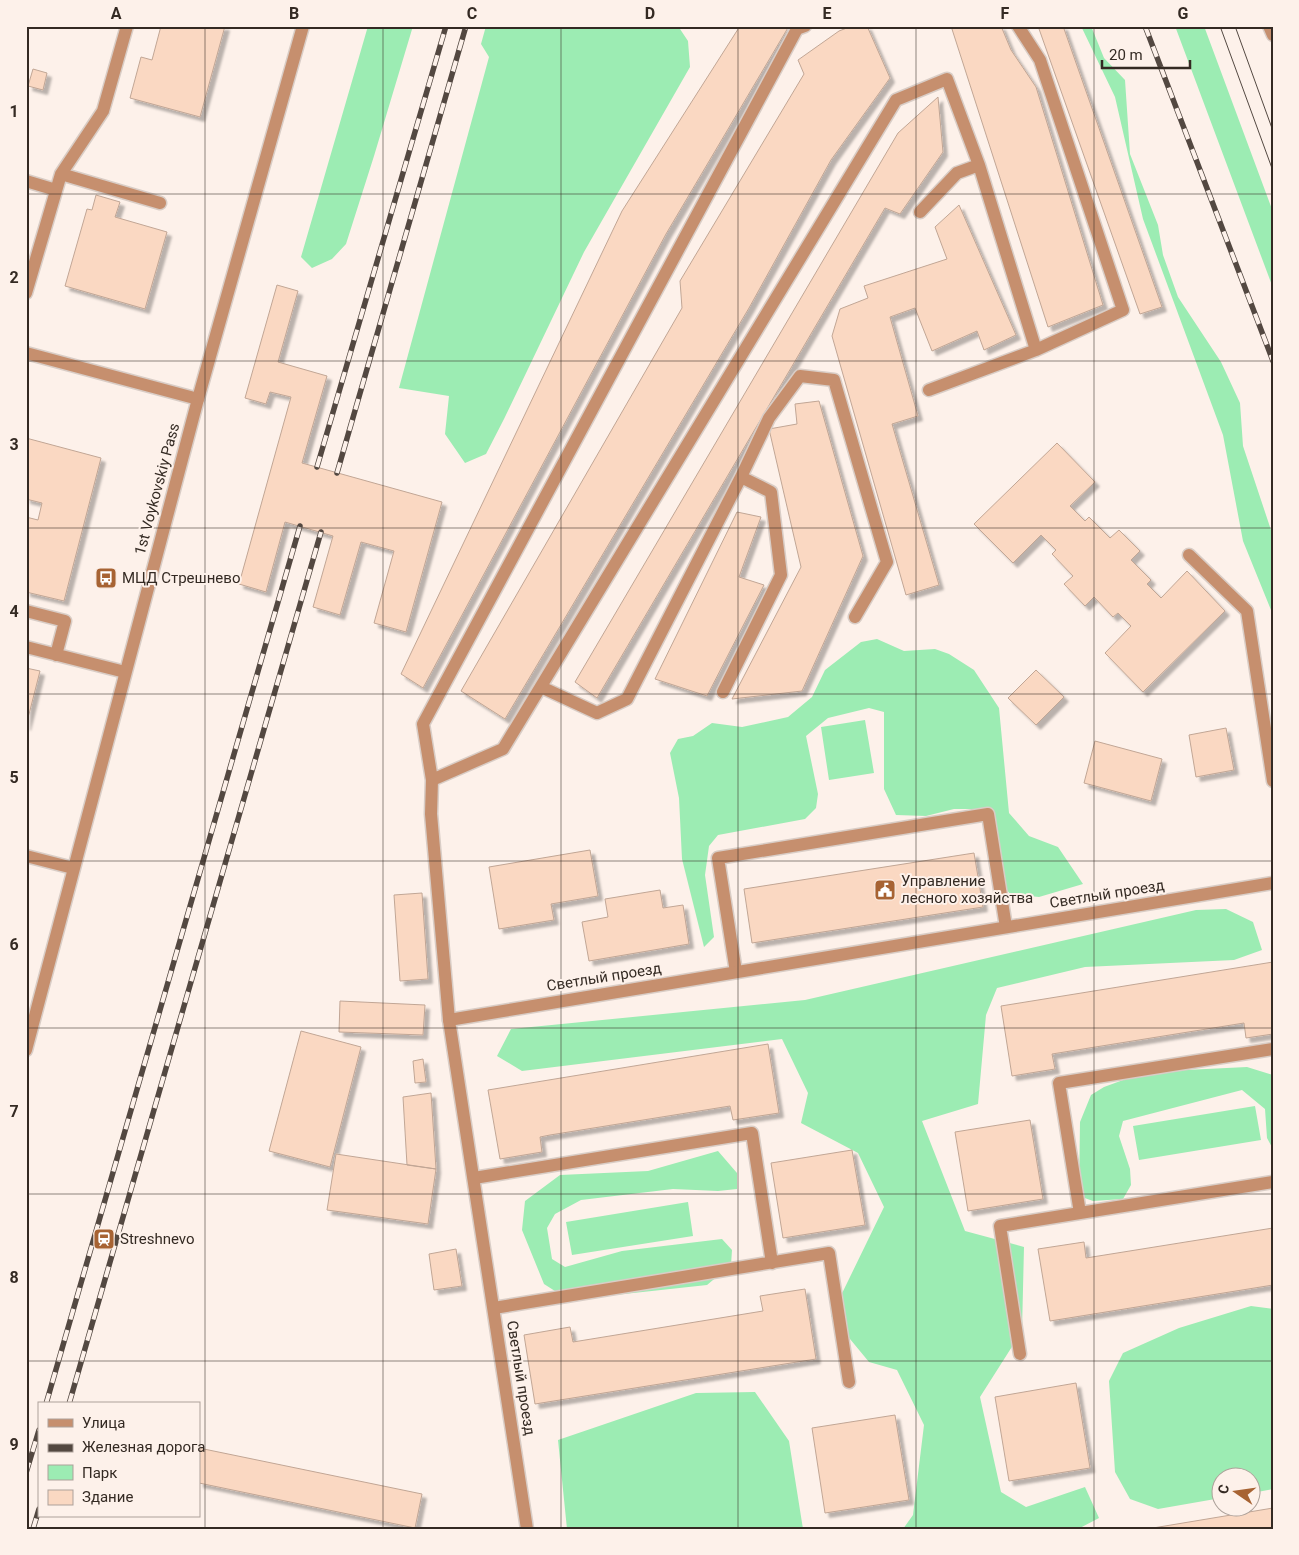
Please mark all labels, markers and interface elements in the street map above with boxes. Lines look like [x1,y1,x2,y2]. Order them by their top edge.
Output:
text: A [111,4,122,23]
text: B [289,4,299,23]
text: C [467,4,477,23]
text: D [645,4,655,23]
text: E [823,4,832,23]
text: F [1001,4,1010,23]
text: G [1178,4,1189,23]
scale bar [1102,38,1189,70]
text: 20 m [1109,46,1143,64]
text: 1 [9,102,19,121]
text: 2 [9,268,19,287]
street label: 1st Voykovskiy Pass [131,421,183,557]
text: 3 [9,435,19,454]
bus stop icon: МЦД Стрешнево [94,566,118,590]
place label: МЦД Стрешнево [122,569,240,587]
text: 4 [9,602,19,621]
text: 5 [9,768,19,787]
place label: Управление лесного хозяйства [901,872,1033,907]
street label: Светлый проезд [1048,876,1166,912]
public building icon: Управление лесного хозяйства [873,878,897,902]
text: 6 [9,935,19,954]
street label: Светлый проезд [545,959,663,995]
text: 7 [9,1102,19,1121]
station icon: Streshnevo [92,1227,116,1251]
place label: Streshnevo [120,1230,195,1248]
text: 8 [9,1268,19,1287]
street label: Светлый проезд [503,1319,539,1437]
legend [38,1402,200,1518]
text: Улица [82,1414,125,1432]
text: 9 [9,1435,19,1454]
text: Железная дорога [82,1438,205,1456]
text: Парк [82,1464,117,1482]
north arrow [1212,1468,1262,1518]
text: С [1215,1483,1232,1495]
text: Здание [82,1488,133,1506]

